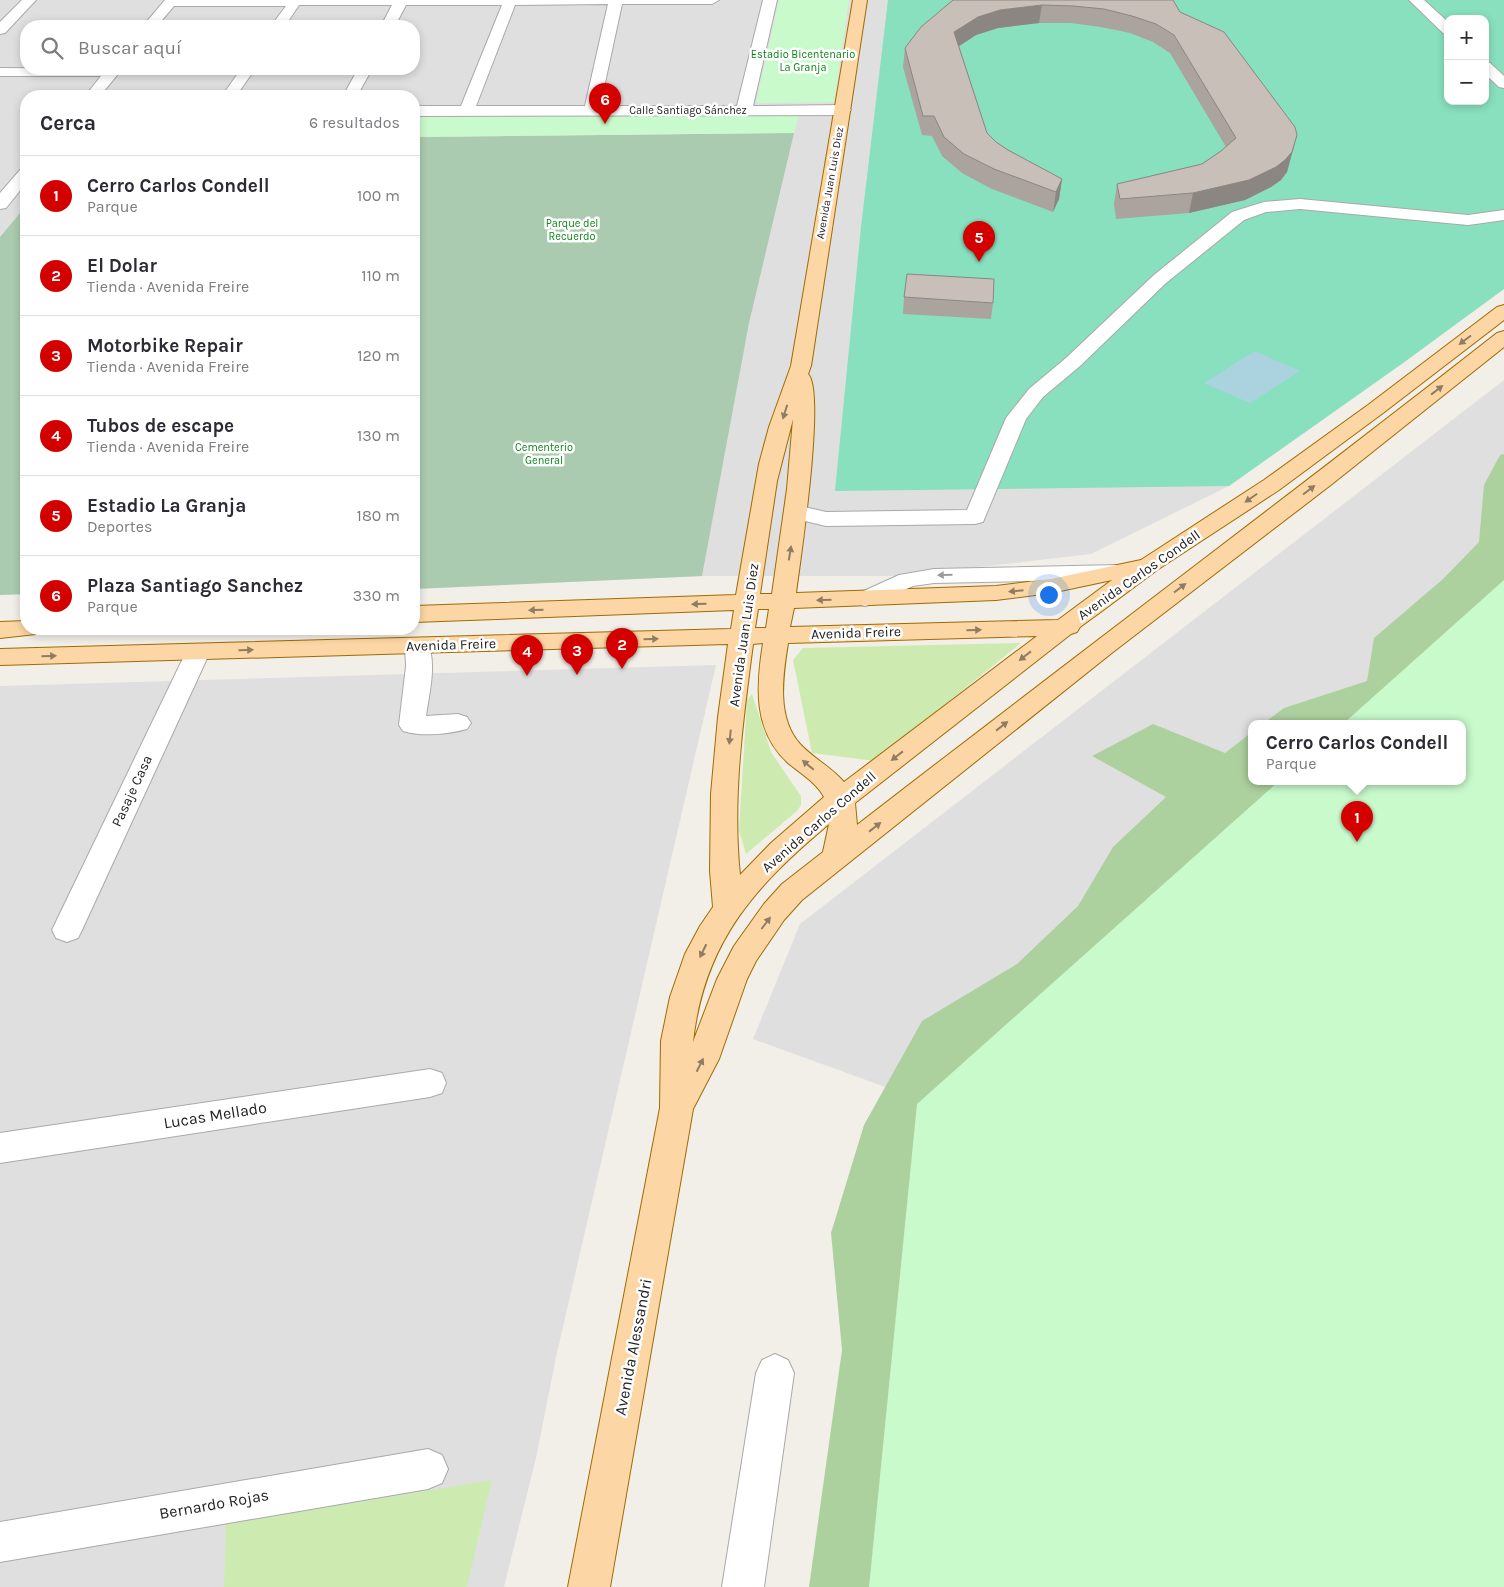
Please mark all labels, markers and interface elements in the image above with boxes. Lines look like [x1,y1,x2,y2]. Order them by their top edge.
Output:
map controls [1444,15,1489,105]
button: + [1444,15,1489,60]
search box [20,20,420,75]
icon: search [38,34,66,62]
text: Buscar aquí [78,37,182,59]
park label: Estadio Bicentenario La Granja [751,48,855,74]
button: − [1444,60,1489,105]
pin: 6 [589,83,621,124]
street label: Calle Santiago Sánchez [629,104,747,117]
text: Cerca [40,111,96,135]
text: 6 resultados [309,113,400,132]
street label: Avenida Juan Luis Diez [814,126,846,240]
text: Cerro Carlos Condell [87,175,270,197]
text: 1 [53,186,59,205]
text: 100 m [357,186,400,205]
text: Parque [87,197,138,216]
park label: Parque del Recuerdo [546,217,598,243]
pin: 5 [963,221,995,262]
text: El Dolar [87,255,157,277]
text: 2 [51,266,61,285]
text: 110 m [361,266,400,285]
text: Tienda · Avenida Freire [87,277,249,296]
text: Motorbike Repair [87,335,243,357]
one-way arrow [1458,335,1472,345]
text: 3 [51,346,61,365]
text: 120 m [357,346,400,365]
text: Tienda · Avenida Freire [87,357,249,376]
one-way arrow [1431,385,1444,395]
one-way arrow [780,405,788,420]
text: Tubos de escape [87,415,234,437]
text: 4 [51,426,61,445]
text: 130 m [357,426,400,445]
text: Tienda · Avenida Freire [87,437,249,456]
park label: Cementerio General [515,441,573,467]
one-way arrow [1302,484,1315,495]
one-way arrow [1244,493,1258,503]
text: Estadio La Granja [87,495,246,517]
text: 5 [51,506,61,525]
text: 180 m [357,506,400,525]
text: Deportes [87,517,152,536]
street label: Avenida Carlos Condell [1075,526,1203,624]
one-way arrow [786,545,794,561]
street label: Avenida Juan Luis Diez [726,562,762,708]
one-way arrow [937,572,953,580]
text: Plaza Santiago Sanchez [87,575,303,597]
your location [1036,582,1062,608]
one-way arrow [1173,583,1187,593]
text: 6 [51,586,61,605]
text: 330 m [353,586,400,605]
one-way arrow [1008,587,1024,595]
one-way arrow [815,596,831,604]
text: Parque [87,597,138,616]
one-way arrow [690,601,706,609]
one-way arrow [528,606,544,614]
street label: Avenida Freire [811,623,901,643]
one-way arrow [966,625,982,633]
pin: 2 [606,628,638,669]
pin: 3 [561,634,593,675]
street label: Avenida Freire [406,635,496,655]
pin: 4 [511,635,543,676]
one-way arrow [643,635,659,643]
one-way arrow [238,646,254,654]
one-way arrow [1019,651,1032,662]
one-way arrow [41,652,57,660]
popup [1248,720,1466,785]
one-way arrow [995,721,1008,732]
one-way arrow [726,730,734,746]
text: Cerro Carlos Condell [1266,732,1448,754]
one-way arrow [891,751,904,762]
street label: Pasaje Casa [108,753,156,829]
text: Parque [1266,754,1316,773]
one-way arrow [802,759,815,770]
street label: Avenida Carlos Condell [759,768,879,876]
pin: 1 [1341,801,1373,842]
one-way arrow [868,821,881,832]
one-way arrow [761,916,771,930]
one-way arrow [698,943,707,958]
one-way arrow [696,1057,704,1072]
street label: Lucas Mellado [162,1097,268,1133]
street label: Avenida Alessandri [610,1277,656,1417]
street label: Bernardo Rojas [158,1485,270,1523]

